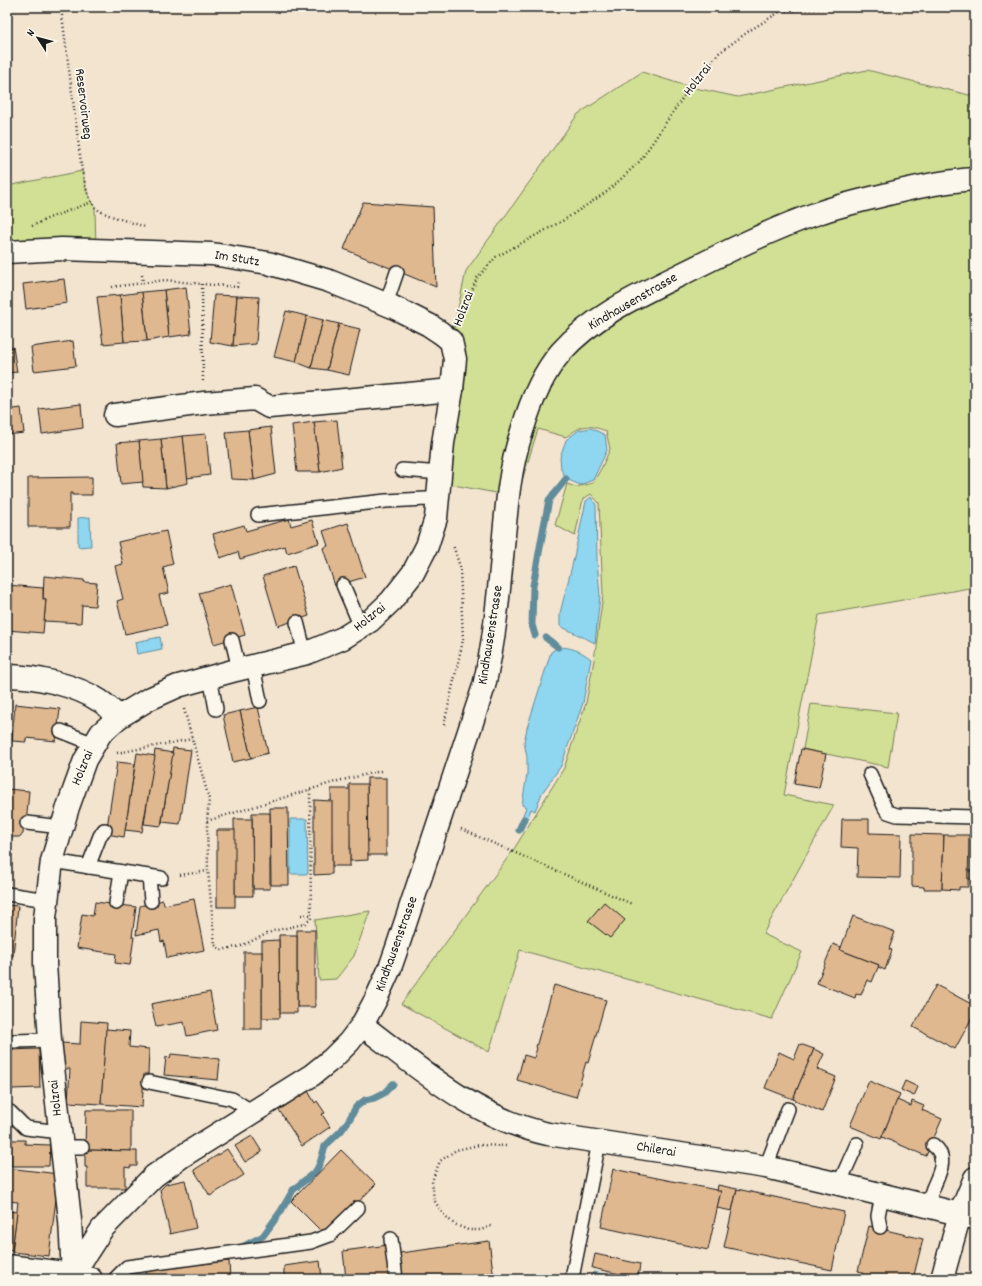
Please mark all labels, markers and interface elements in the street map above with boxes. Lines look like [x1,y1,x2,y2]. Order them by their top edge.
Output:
north arrow [18,18,58,58]
text: N [23,26,40,40]
street label: Holzrai [679,59,717,100]
street label: Reservoirweg [69,67,97,141]
street label: Im Stutz [213,246,261,273]
street label: Kindhausenstrasse [585,268,681,336]
street label: Holzrai [448,288,480,330]
street label: Kindhausenstrasse [473,584,509,686]
street label: Holzrai [350,599,391,637]
street label: Holzrai [67,747,99,789]
street label: Kindhausenstrasse [370,893,424,995]
street label: Holzrai [44,1078,68,1117]
street label: Chilerai [635,1137,678,1163]

